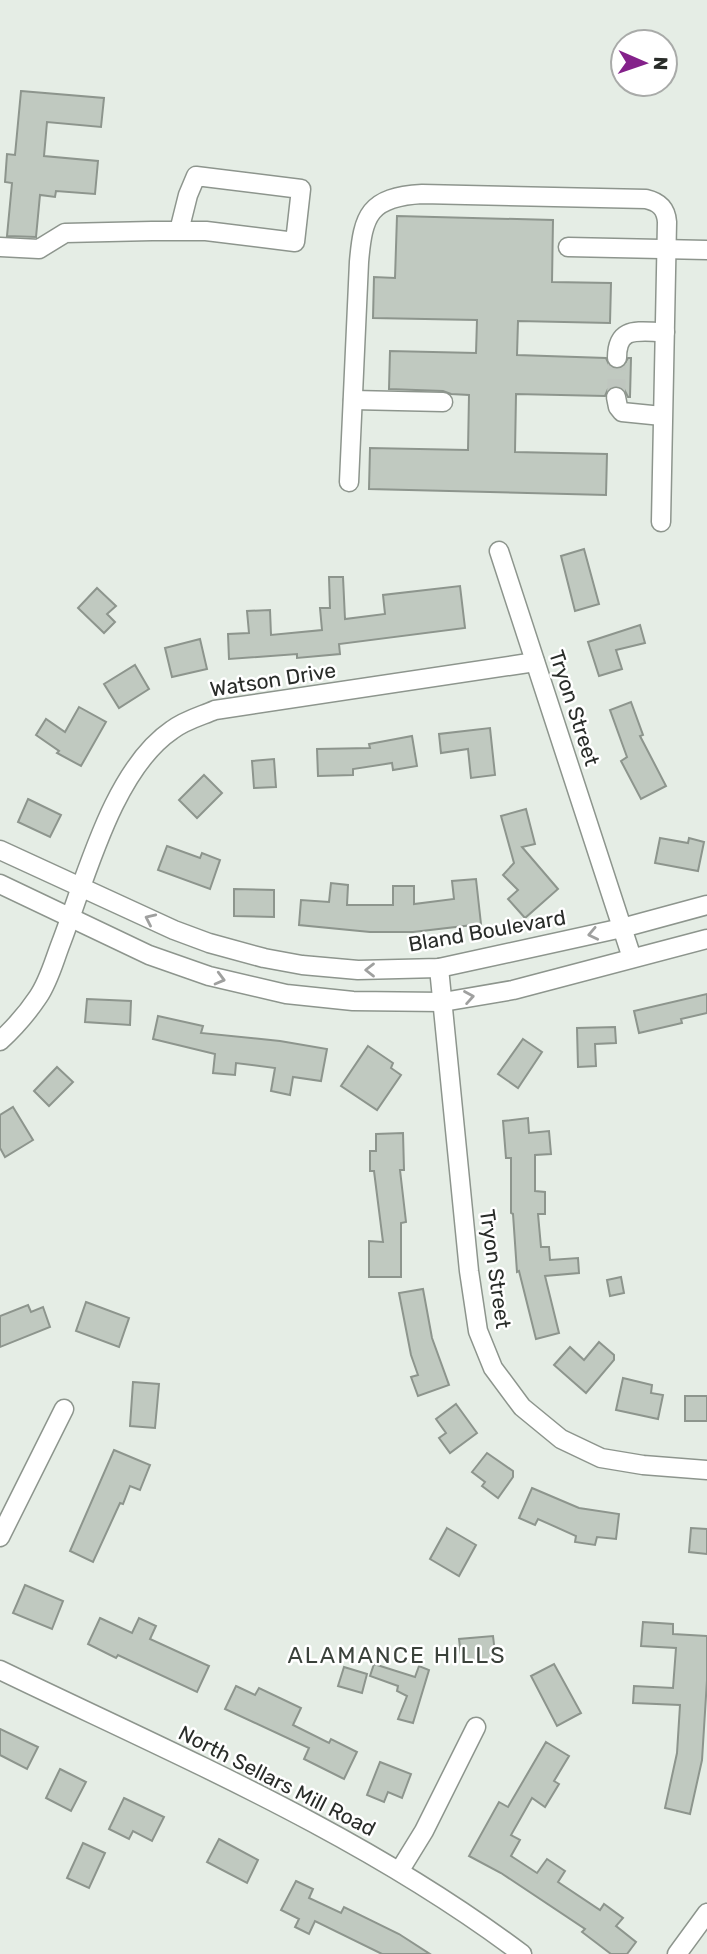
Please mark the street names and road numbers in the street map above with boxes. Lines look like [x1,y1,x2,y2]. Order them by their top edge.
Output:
street label: Tryon Street [544,647,605,769]
street label: Watson Drive [208,657,338,702]
street label: Bland Boulevard [406,904,568,957]
street label: Tryon Street [475,1208,516,1330]
street label: North Sellars Mill Road [174,1720,380,1841]

